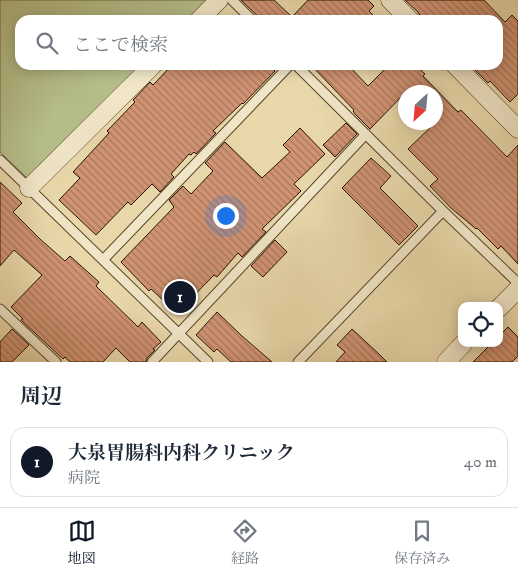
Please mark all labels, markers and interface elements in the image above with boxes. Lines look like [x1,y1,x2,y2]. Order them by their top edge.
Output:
search box [15,15,503,70]
icon: search [33,29,61,57]
text: ここで検索 [73,34,168,57]
north arrow [398,85,443,130]
your location [213,203,239,229]
pin: 1 [164,278,196,316]
map controls [458,302,503,347]
button: locate [458,302,503,347]
text: 周辺 [20,384,62,410]
text: 大泉胃腸科内科クリニック [68,442,295,465]
text: 1 [34,452,40,472]
text: 40 m [464,452,497,472]
text: 病院 [68,468,100,488]
tab: 地図 [68,517,96,568]
tab: 経路 [231,517,259,568]
tab: 保存済み [394,517,450,568]

